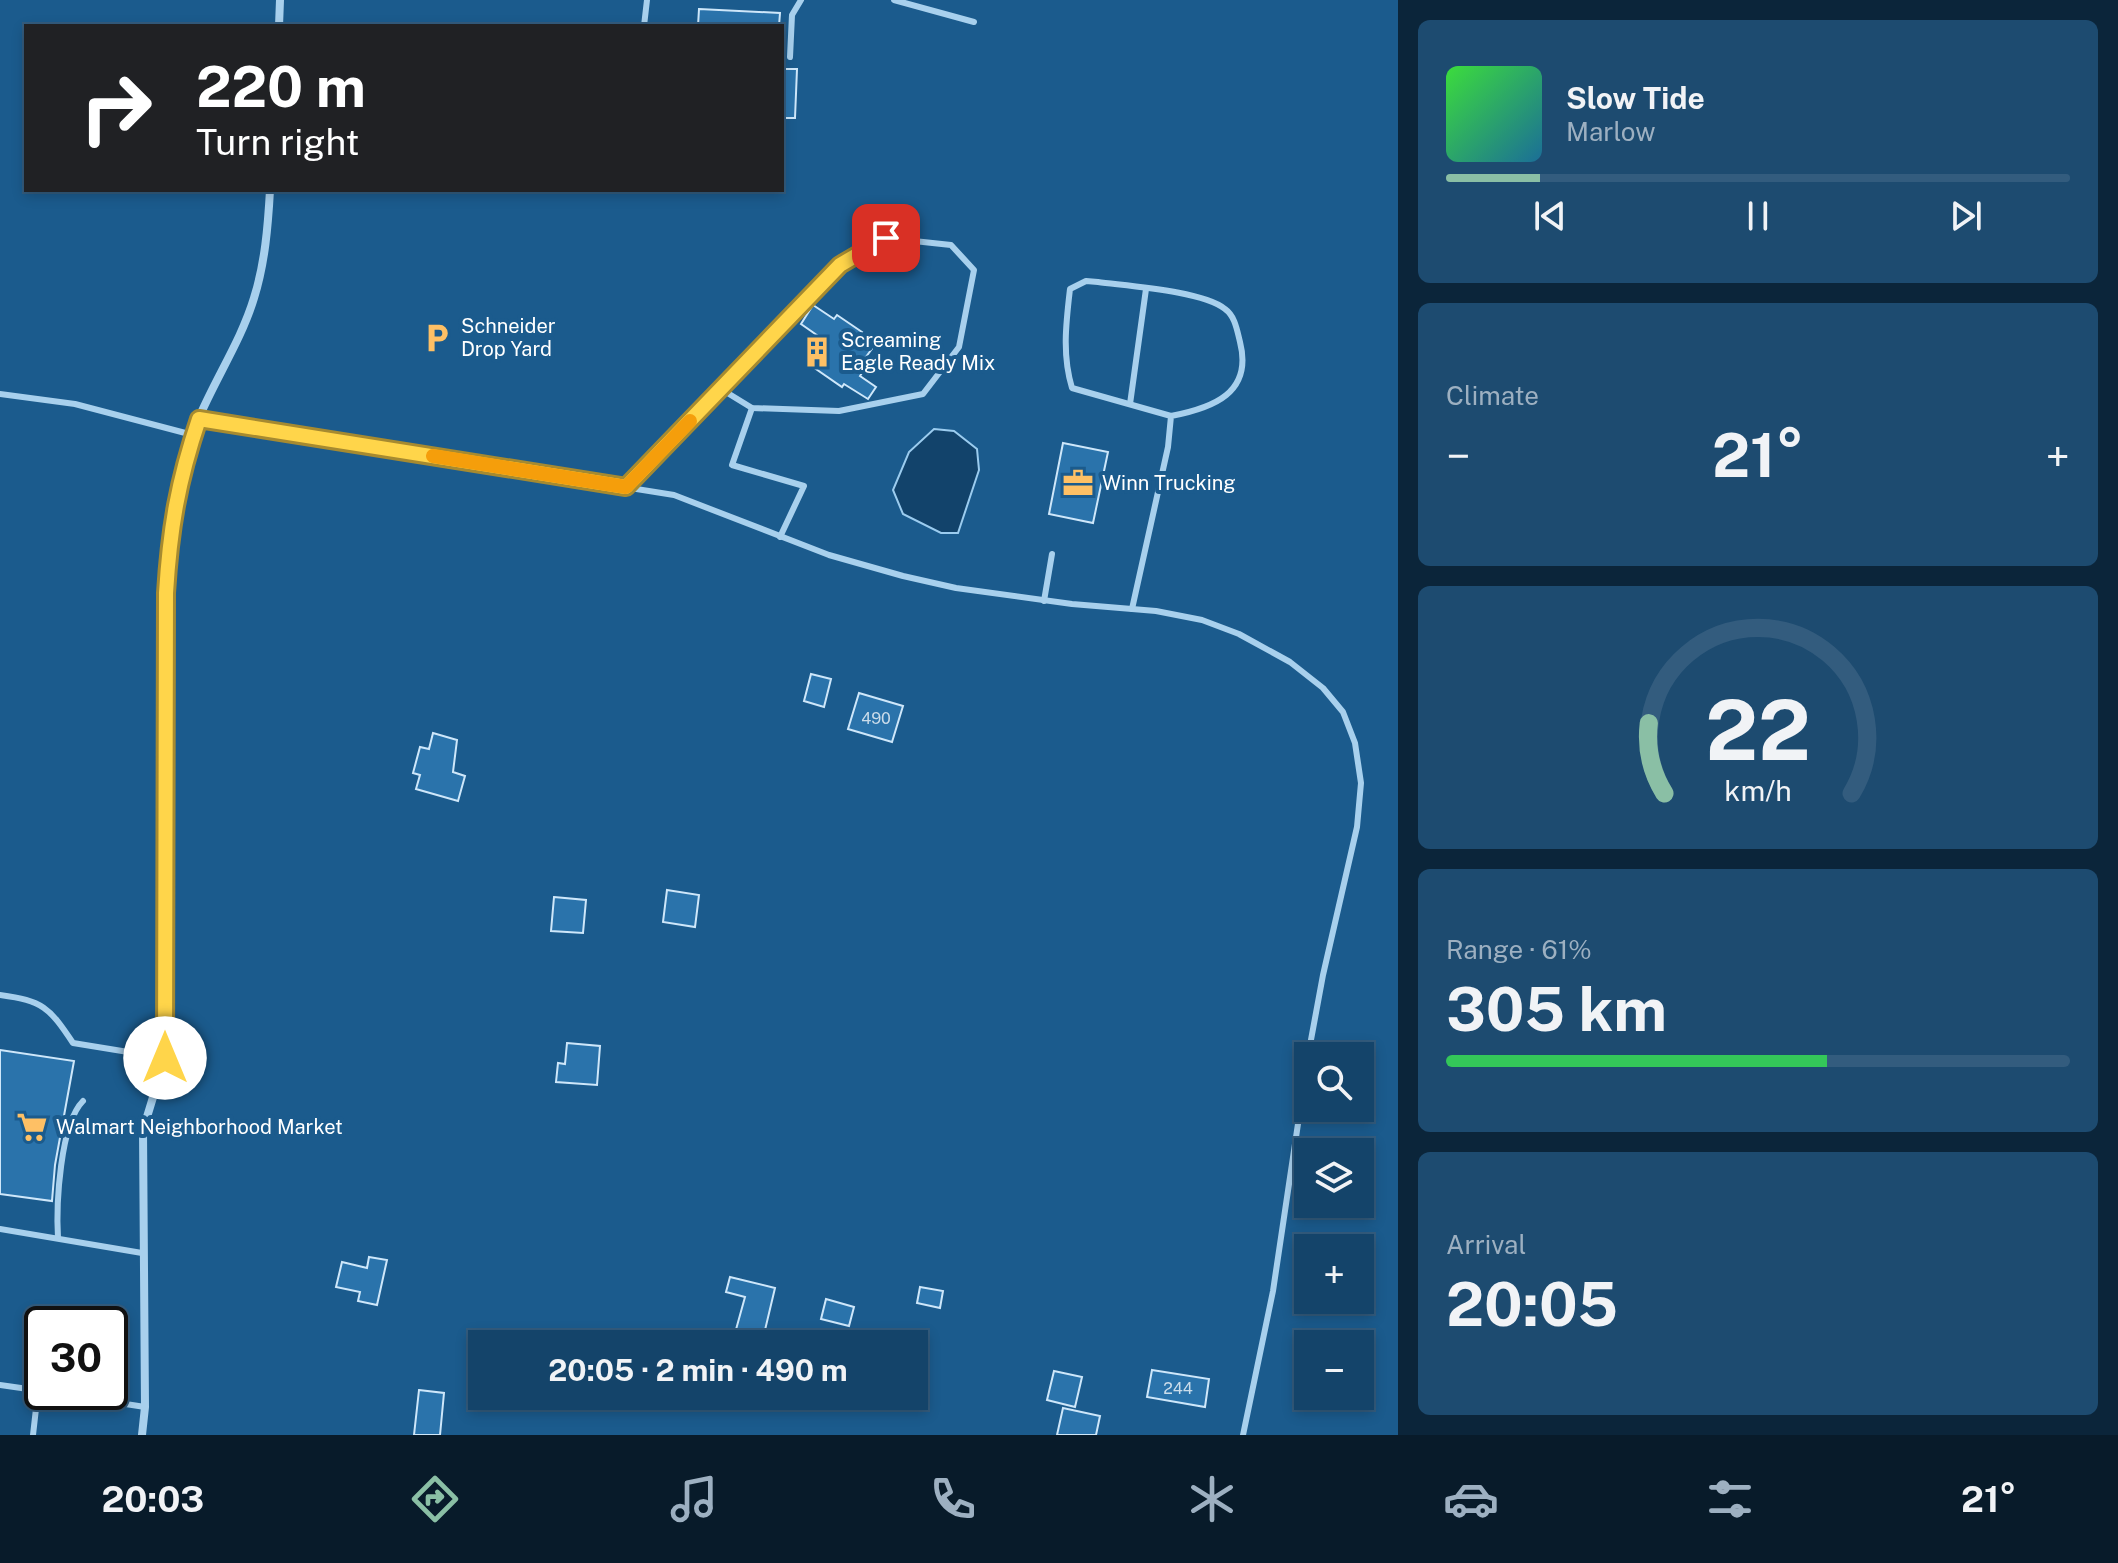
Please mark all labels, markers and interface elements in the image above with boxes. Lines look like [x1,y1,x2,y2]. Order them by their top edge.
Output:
text: 220 m [196,54,366,120]
icon: right [64,56,168,160]
text: Slow Tide [1566,80,1705,116]
text: Marlow [1566,116,1656,147]
text: Turn right [196,121,359,163]
icon: previous [1528,194,1572,238]
icon: pause [1736,194,1780,238]
icon: next [1944,194,1988,238]
pin [852,204,920,272]
icon: arrive [864,216,908,260]
place label: Schneider Drop Yard [461,314,556,361]
parking icon: Schneider Drop Yard [420,321,454,355]
place label: Screaming Eagle Ready Mix [841,328,995,375]
building icon: Screaming Eagle Ready Mix [800,335,834,369]
text: Climate [1446,380,1539,411]
text: 21° [1712,420,1804,491]
text: − [1446,430,1470,482]
text: + [2046,430,2070,482]
office icon: Winn Trucking [1061,466,1095,500]
place label: Winn Trucking [1102,471,1236,495]
text: 22 [1705,680,1811,778]
house number: 490 [861,709,891,728]
text: km/h [1724,774,1792,807]
text: Range · 61% [1446,934,1592,965]
text: 305 km [1446,974,1667,1045]
position arrow [123,1016,207,1100]
map controls [1294,1042,1374,1410]
button: search [1294,1042,1374,1122]
supermarket icon: Walmart Neighborhood Market [15,1110,49,1144]
place label: Walmart Neighborhood Market [56,1115,343,1139]
button: layers [1294,1138,1374,1218]
text: Arrival [1446,1229,1526,1260]
button: + [1294,1234,1374,1314]
text: 20:05 [1446,1269,1618,1340]
speed limit sign: 30 [24,1306,128,1410]
button: − [1294,1330,1374,1410]
text: 20:05 · 2 min · 490 m [548,1352,848,1388]
house number: 244 [1163,1379,1193,1398]
icon: directions [407,1471,463,1527]
icon: music [666,1471,722,1527]
icon: phone [925,1471,981,1527]
icon: climate [1184,1471,1240,1527]
icon: car [1443,1471,1499,1527]
icon: filters [1702,1471,1758,1527]
text: 20:03 [101,1478,204,1520]
text: 21° [1961,1478,2016,1520]

